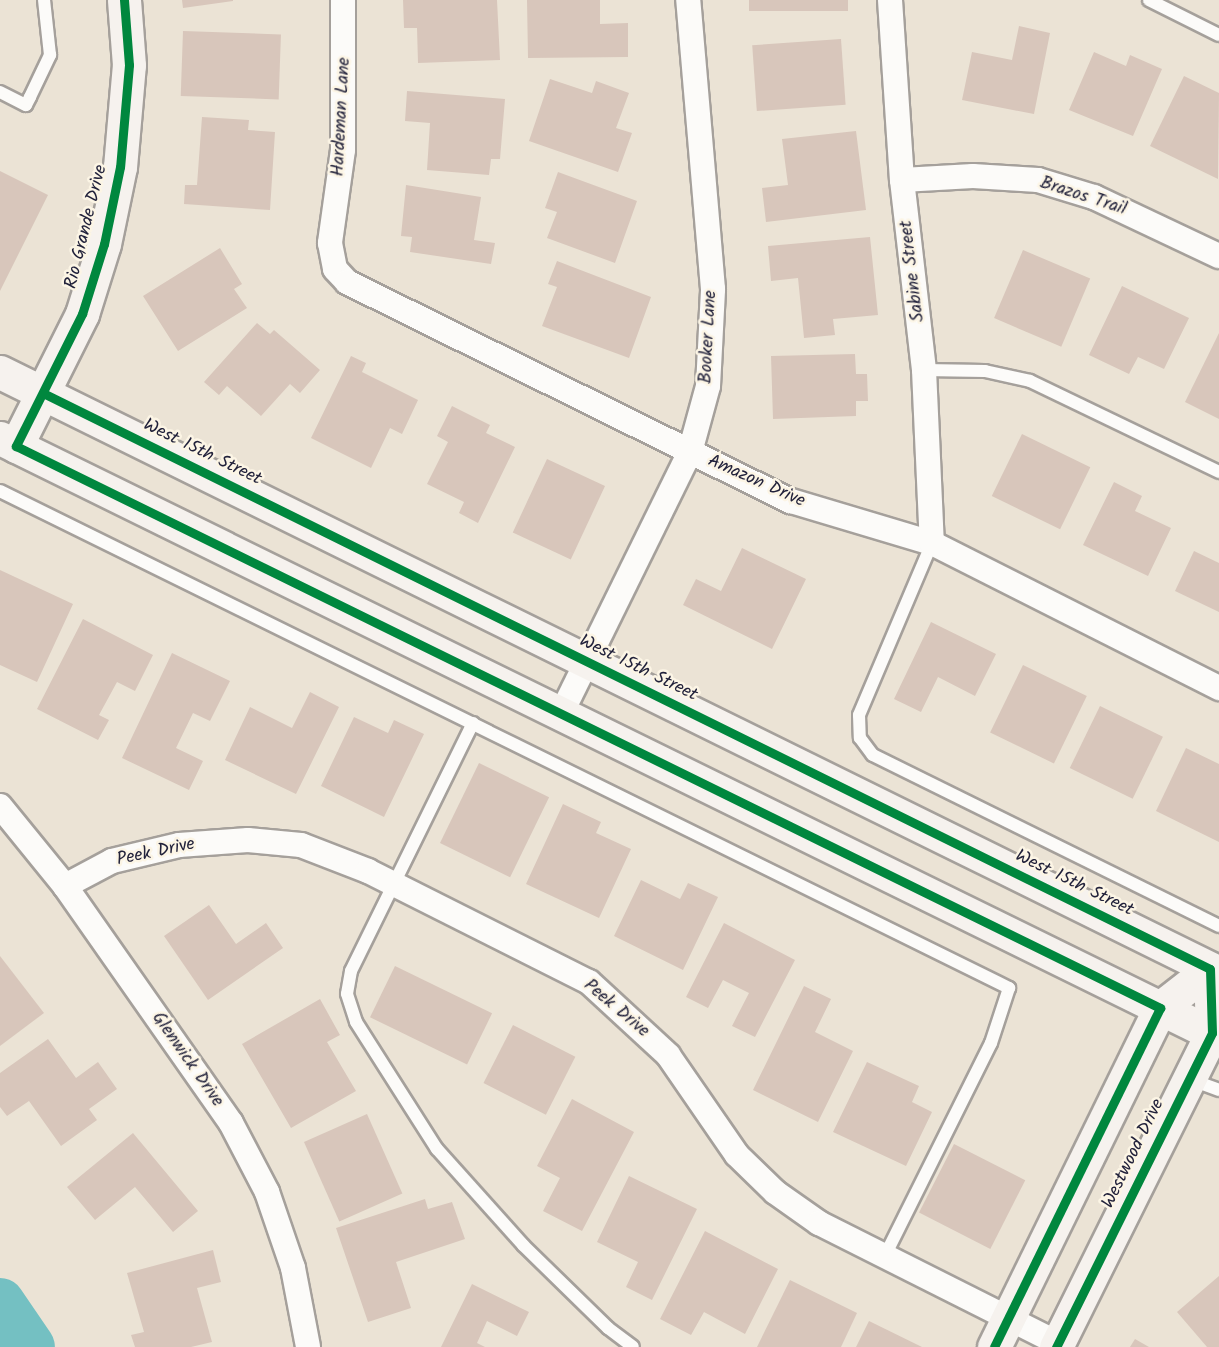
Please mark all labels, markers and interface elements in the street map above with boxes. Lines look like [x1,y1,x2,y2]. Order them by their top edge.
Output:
street label: Hardeman Lane [328,57,356,177]
street label: Rio Grande Drive [61,163,113,291]
street label: Brazos Trail [1037,173,1129,221]
street label: Sabine Street [896,219,930,323]
street label: Booker Lane [696,290,722,384]
street label: West 15th Street [139,415,265,491]
street label: Amazon Drive [704,451,808,513]
street label: West 15th Street [575,631,701,707]
street label: Peek Drive [115,834,197,872]
street label: West 15th Street [1011,846,1137,922]
street label: Peek Drive [579,975,653,1043]
street label: Glenwick Drive [146,1008,228,1112]
street label: Westwood Drive [1098,1096,1170,1212]

